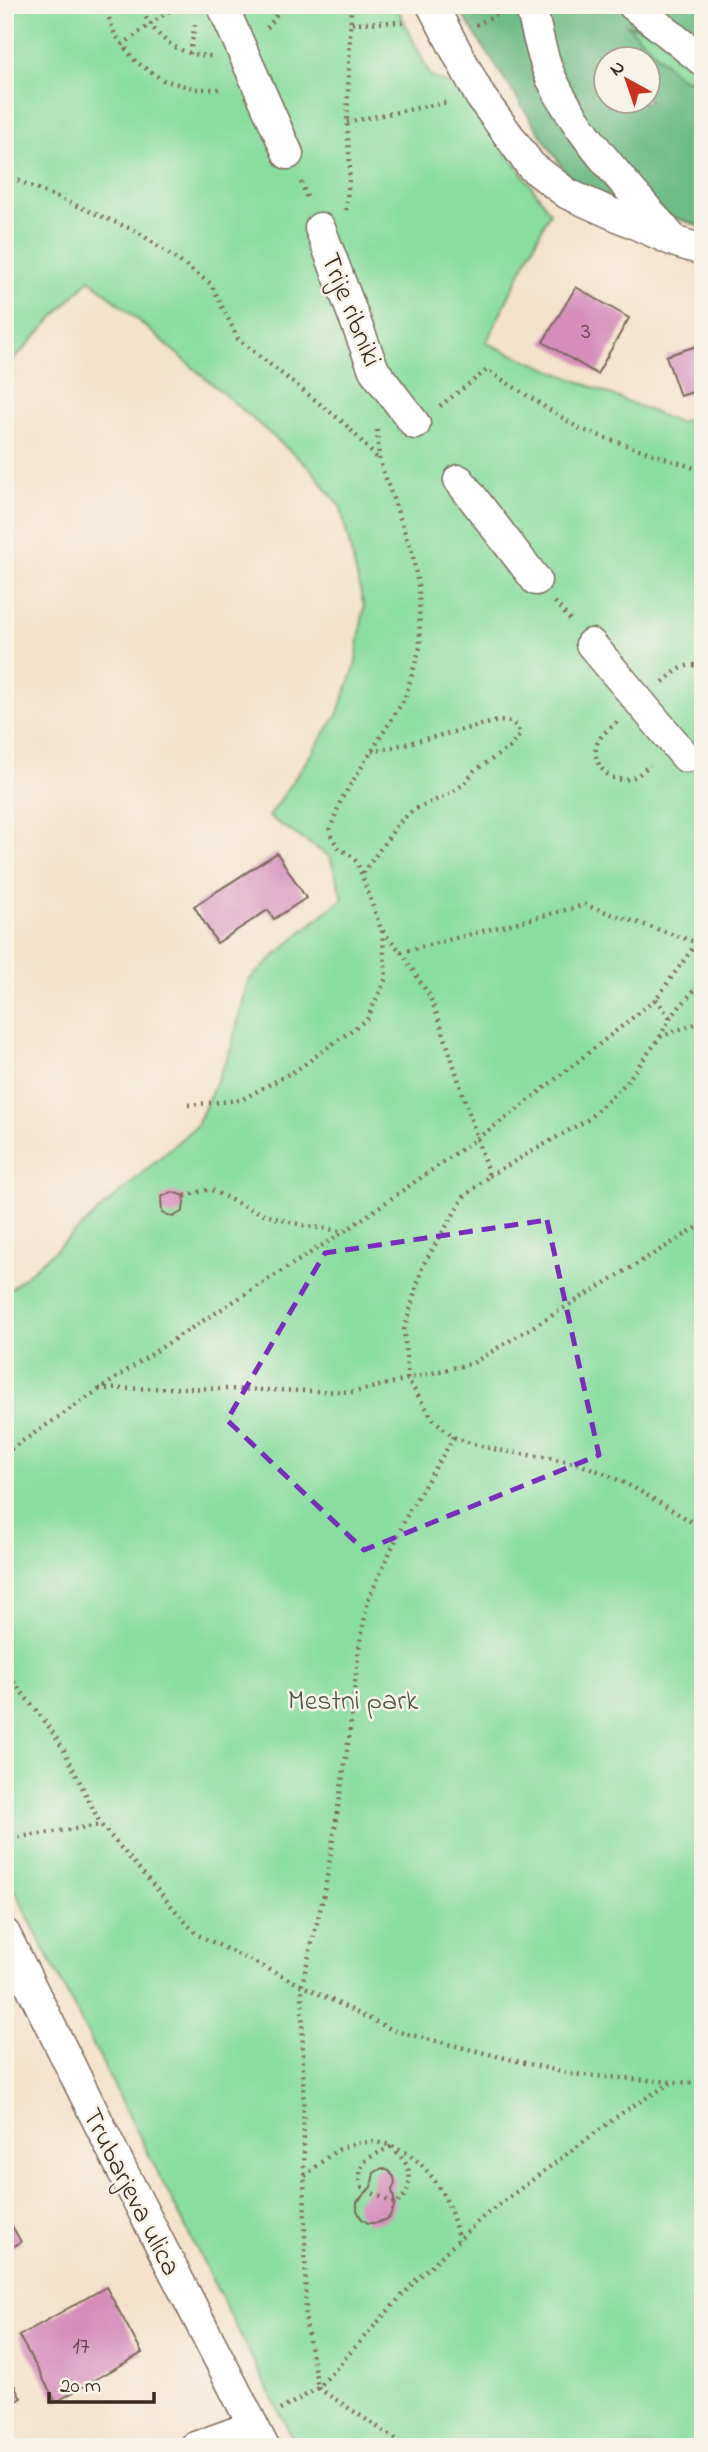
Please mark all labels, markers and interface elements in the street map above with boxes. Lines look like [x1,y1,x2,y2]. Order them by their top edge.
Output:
north arrow [592,46,662,116]
text: N [604,54,631,83]
street label: Trije ribniki [308,247,391,373]
house number: 3 [581,315,591,350]
park label: Mestni park [288,1682,419,1723]
street label: Trubarjeva ulica [70,2102,190,2284]
house number: 17 [72,2330,90,2365]
scale bar [49,2361,154,2405]
text: 20 m [60,2372,101,2402]

